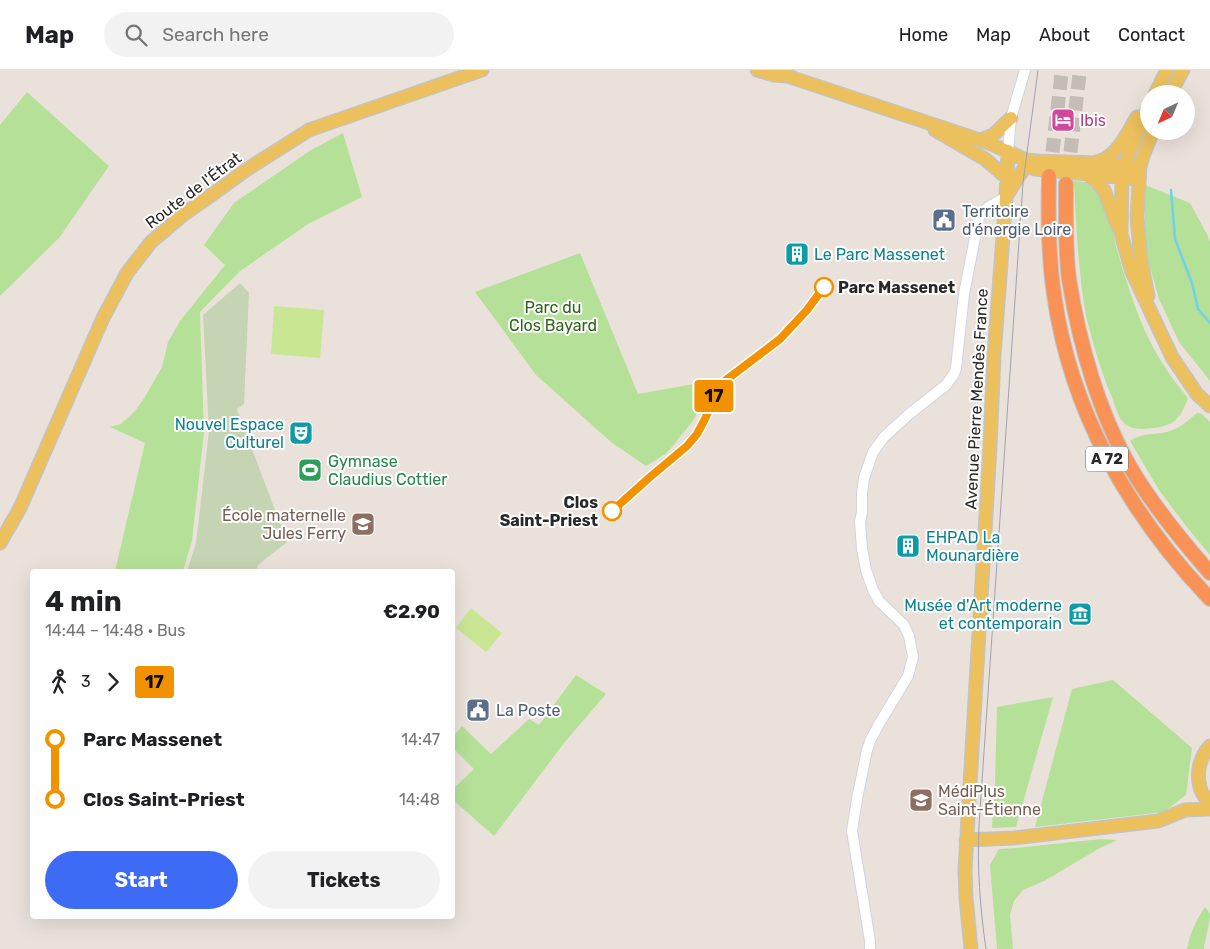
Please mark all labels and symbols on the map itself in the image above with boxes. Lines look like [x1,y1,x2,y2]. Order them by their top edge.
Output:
north arrow [1140,85,1195,140]
hotel icon: Ibis [1050,107,1076,133]
place label: Ibis [1080,111,1106,130]
street label: Route de l'Étrat [142,148,245,233]
place label: Territoire d'énergie Loire [962,202,1071,239]
public building icon: Territoire d'énergie Loire [931,207,957,233]
building icon: Le Parc Massenet [784,241,810,267]
place label: Le Parc Massenet [814,245,945,264]
marker: Parc Massenet [814,277,834,297]
place label: Parc Massenet [838,278,956,297]
street label: Avenue Pierre Mendès France [961,288,992,510]
park label: Parc du Clos Bayard [509,298,597,335]
line badge: 17 [692,380,736,412]
place label: Nouvel Espace Culturel [175,415,284,452]
theatre icon: Nouvel Espace Culturel [288,420,314,446]
road number: A 72 [1086,446,1128,472]
place label: Gymnase Claudius Cottier [328,452,447,489]
sports icon: Gymnase Claudius Cottier [297,457,323,483]
place label: Clos Saint-Priest [500,493,599,530]
marker: Clos Saint-Priest [602,501,622,521]
place label: École maternelle Jules Ferry [222,506,346,543]
school or university icon: École maternelle Jules Ferry [350,511,376,537]
place label: EHPAD La Mounardière [926,528,1019,565]
building icon: EHPAD La Mounardière [895,533,921,559]
place label: Musée d'Art moderne et contemporain [904,596,1062,633]
museum icon: Musée d'Art moderne et contemporain [1067,601,1093,627]
public building icon: La Poste [465,697,491,723]
place label: La Poste [496,701,561,720]
place label: MédiPlus Saint-Étienne [938,782,1041,819]
school or university icon: MédiPlus Saint-Étienne [908,787,934,813]

